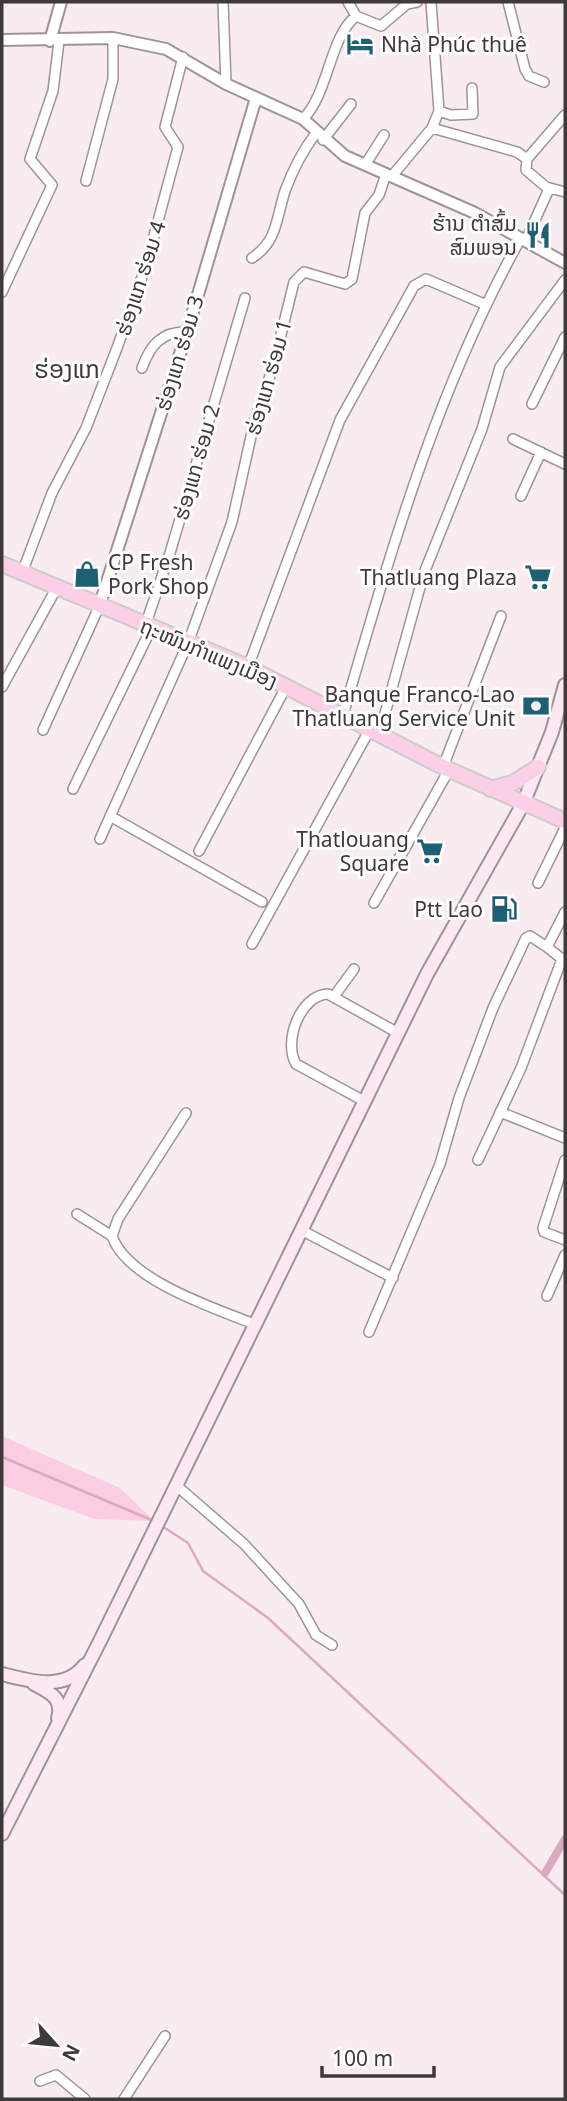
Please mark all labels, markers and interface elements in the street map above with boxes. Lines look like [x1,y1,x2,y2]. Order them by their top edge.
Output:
hotel icon: Nhà Phúc thuê [345,29,375,59]
place label: Nhà Phúc thuê [381,30,527,58]
place label: ຮ້ານ ຕຳສົ້ມ ສົມພອນ [432,208,517,261]
street label: ຮ່ອງແກ ຮ່ອມ 4 [108,217,172,339]
restaurant icon: ຮ້ານ ຕຳສົ້ມ ສົມພອນ [523,220,553,250]
street label: ຮ່ອງແກ ຮ່ອມ 3 [148,292,210,414]
street label: ຮ່ອງແກ ຮ່ອມ 1 [238,316,298,438]
district label: ຮ່ອງແກ [34,352,100,385]
street label: ຮ່ອງແກ ຮ່ອມ 2 [166,401,226,523]
place label: CP Fresh Pork Shop [108,548,209,600]
shop icon: CP Fresh Pork Shop [72,559,102,589]
supermarket icon: Thatluang Plaza [523,562,553,592]
place label: Thatluang Plaza [360,563,517,591]
street label: ຖະໜົນກຳແພງເມືອງ [136,611,282,695]
place label: Banque Franco-Lao Thatluang Service Unit [293,680,515,732]
bank icon: Banque Franco-Lao Thatluang Service Unit [521,691,551,721]
place label: Thatlouang Square [296,825,409,877]
supermarket icon: Thatlouang Square [415,836,445,866]
fuel station icon: Ptt Lao [489,894,519,924]
place label: Ptt Lao [414,895,483,923]
north arrow [21,2010,91,2080]
scale bar [322,2035,434,2078]
text: N [56,2040,86,2066]
text: 100 m [332,2044,393,2072]

